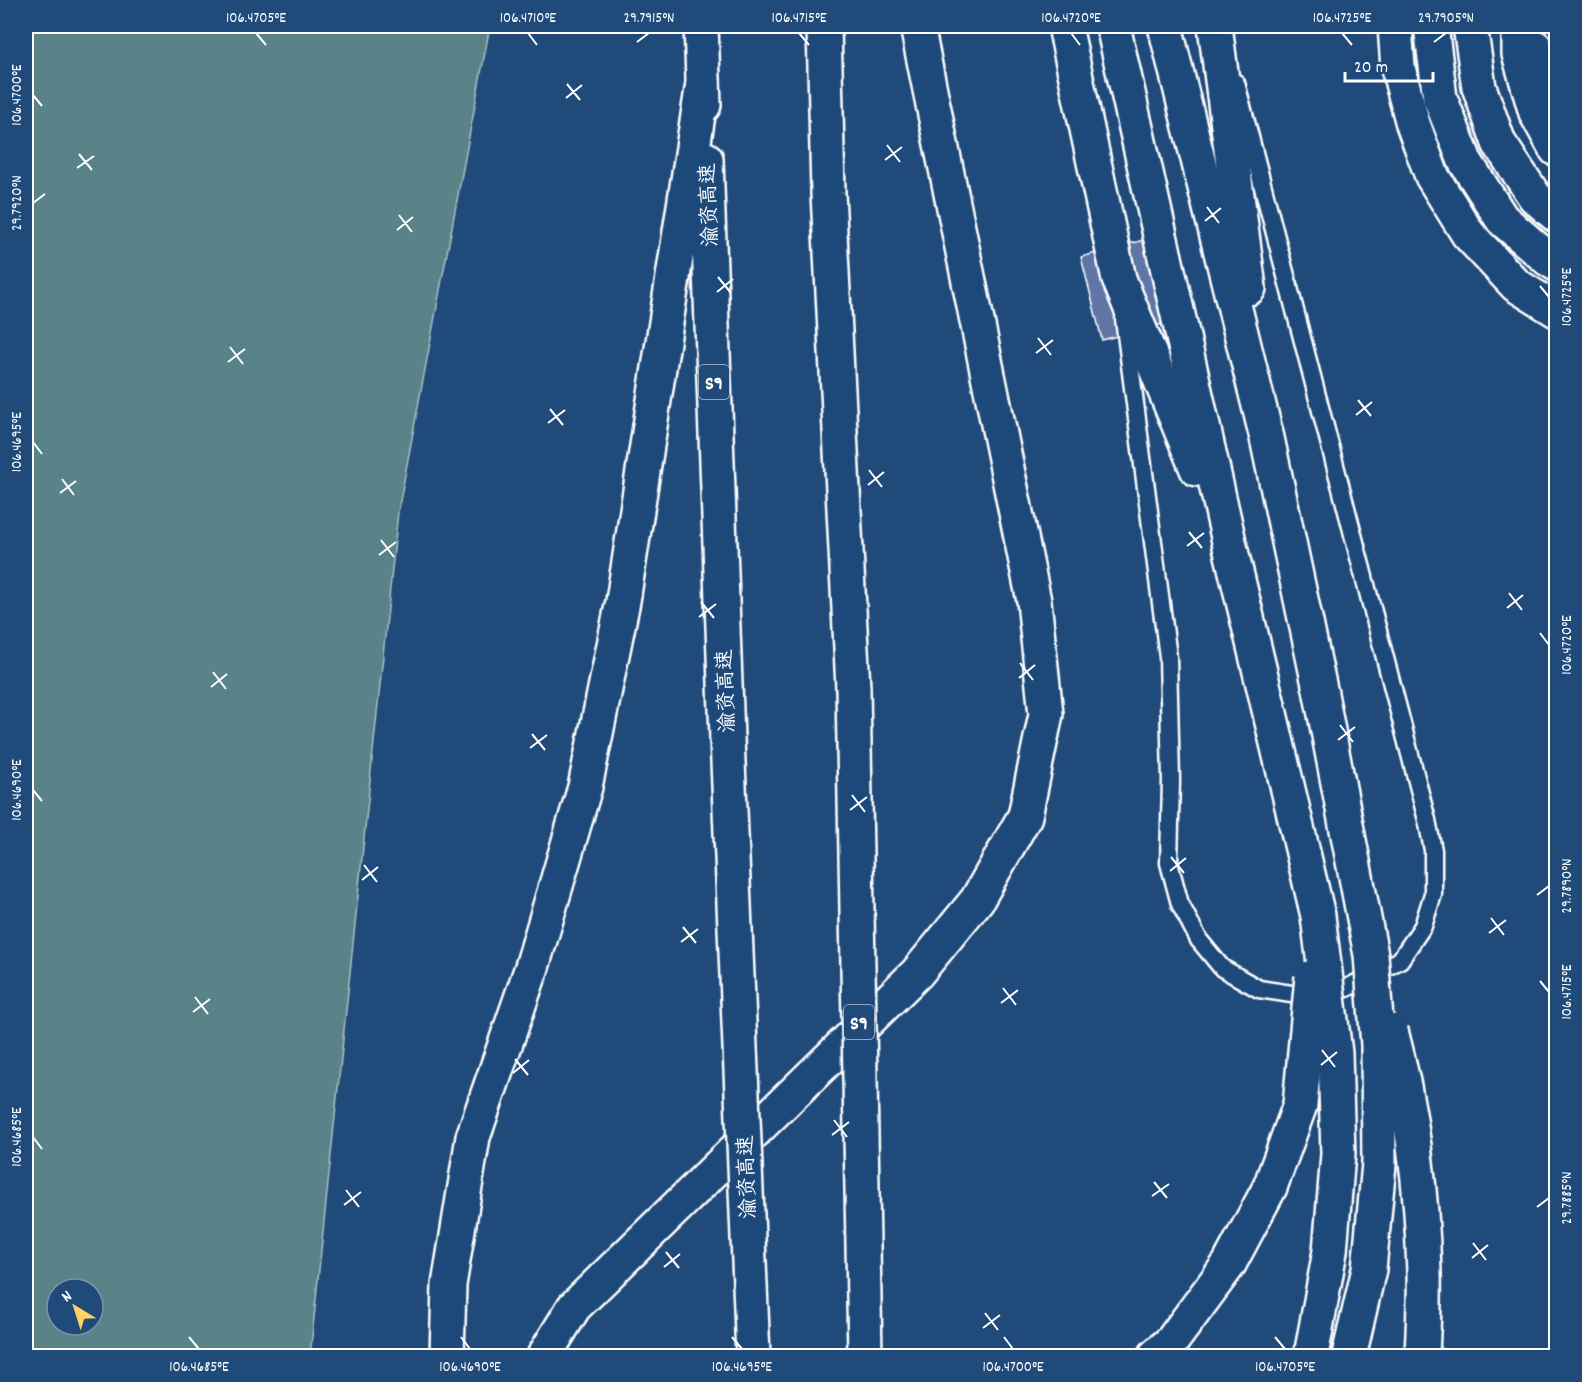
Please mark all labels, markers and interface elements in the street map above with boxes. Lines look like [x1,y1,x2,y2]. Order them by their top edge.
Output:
text: 106.4705°E [226,8,286,30]
text: 106.4710°E [500,8,556,30]
text: 29.7915°N [624,8,675,30]
text: 106.4715°E [771,8,827,30]
text: 106.4720°E [1041,8,1101,30]
text: 106.4725°E [1313,8,1371,30]
text: 29.7905°N [1418,8,1474,30]
scale bar [1345,45,1434,83]
text: 20 m [1354,56,1388,81]
text: 106.4700°E [7,64,29,126]
street label: 渝资高速 [695,162,727,247]
text: 29.7920°N [7,175,29,231]
text: 106.4725°E [1557,268,1579,326]
road number: S9 [699,365,729,399]
text: 106.4695°E [7,412,29,472]
text: 106.4720°E [1557,615,1579,675]
street label: 渝资高速 [712,648,744,733]
text: 106.4690°E [7,759,29,821]
text: 29.7890°N [1557,859,1579,913]
text: 106.4715°E [1557,964,1579,1020]
road number: S9 [844,1005,874,1039]
text: 106.4685°E [7,1107,29,1167]
street label: 渝资高速 [733,1134,765,1219]
text: 29.7885°N [1557,1172,1579,1224]
north arrow [45,1277,105,1337]
text: N [57,1286,78,1309]
text: 106.4685°E [169,1357,229,1379]
text: 106.4690°E [439,1357,501,1379]
text: 106.4695°E [712,1357,772,1379]
text: 106.4700°E [982,1357,1044,1379]
text: 106.4705°E [1255,1357,1315,1379]

